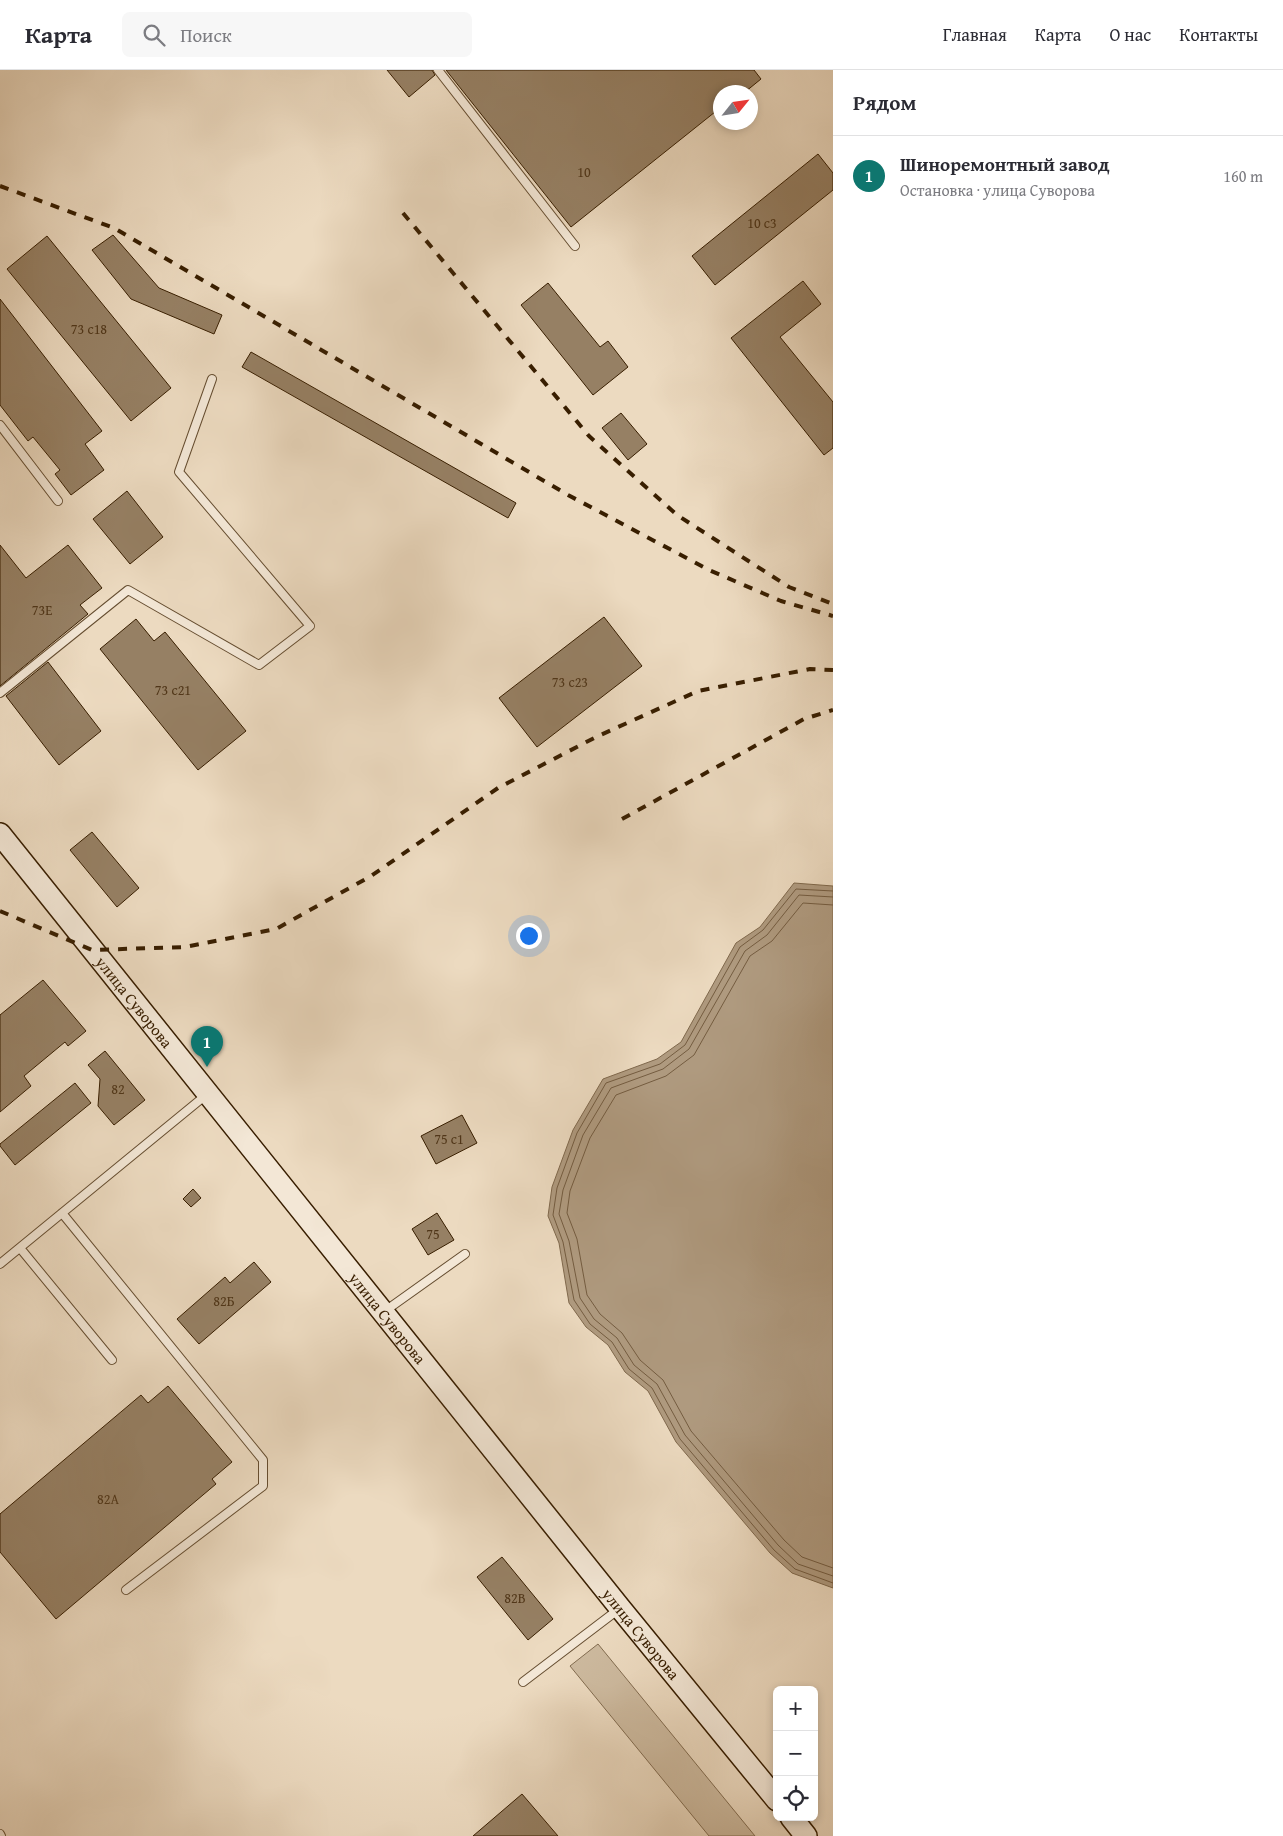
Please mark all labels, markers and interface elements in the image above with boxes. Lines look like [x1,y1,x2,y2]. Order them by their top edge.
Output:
search box [122,12,472,57]
text: Карта [25,17,92,52]
icon: search [140,21,168,49]
text: Поиск [180,21,232,49]
text: Главная [943,21,1007,48]
text: Карта [1035,21,1081,48]
text: О нас [1109,21,1151,48]
text: Контакты [1179,21,1258,48]
north arrow [713,85,758,130]
text: Рядом [853,87,916,118]
text: Шиноремонтный завод [900,150,1110,178]
house number: 10 [577,162,591,182]
text: 1 [865,164,873,188]
text: 160 m [1223,164,1263,188]
text: Остановка · улица Суворова [900,178,1095,202]
house number: 10 с3 [747,213,777,233]
house number: 73 с18 [71,319,107,339]
house number: 73Е [32,600,52,620]
house number: 73 с23 [552,672,588,692]
house number: 73 с21 [155,680,191,700]
your location [516,923,542,949]
street label: улица Суворова [89,950,179,1053]
pin: 1 [191,1026,223,1067]
house number: 82 [111,1079,125,1099]
house number: 75 с1 [434,1129,464,1149]
house number: 75 [426,1224,440,1244]
street label: улица Суворова [343,1266,432,1369]
house number: 82Б [213,1291,235,1311]
house number: 82А [97,1489,119,1509]
street label: улица Суворова [596,1582,686,1685]
house number: 82В [504,1588,526,1608]
map controls [773,1686,818,1821]
button: + [773,1686,818,1731]
button: − [773,1731,818,1776]
button: locate [773,1776,818,1821]

